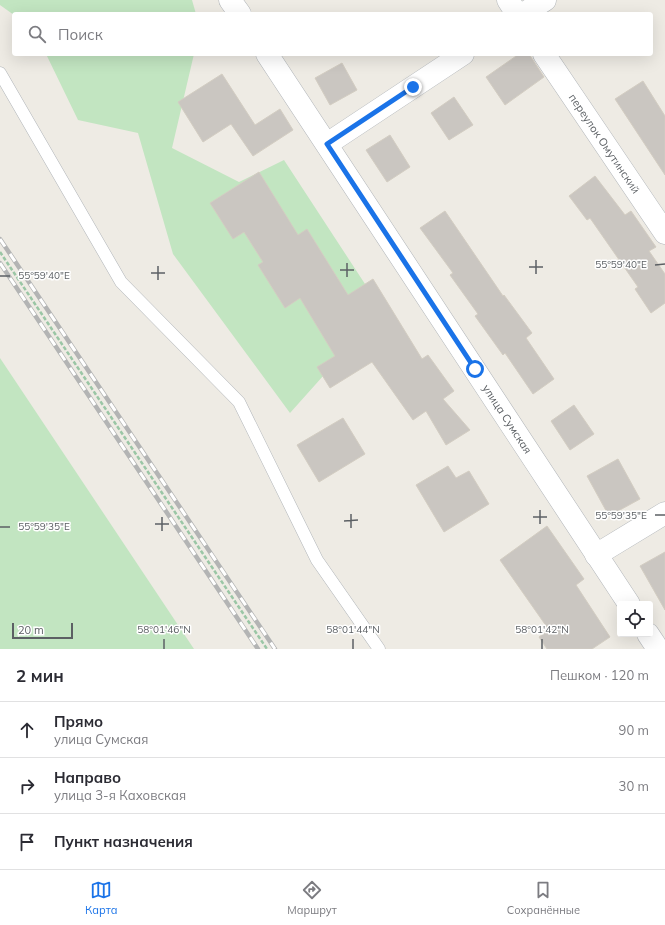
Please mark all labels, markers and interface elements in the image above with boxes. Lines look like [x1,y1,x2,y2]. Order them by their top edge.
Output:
search box [12,12,653,56]
icon: search [26,23,48,45]
text: Поиск [58,25,103,44]
route end [404,78,422,96]
street label: переулок Омутинский [566,91,643,196]
text: 55°59'40"E [595,258,647,271]
text: 55°59'40"E [18,269,70,282]
route start [466,360,484,378]
street label: улица Сумская [479,382,535,456]
text: 55°59'35"E [595,509,647,522]
text: 55°59'35"E [18,520,70,533]
map controls [617,601,653,637]
button: locate [617,601,653,637]
scale bar [12,621,73,640]
text: 20 m [18,623,44,637]
text: 58°01'46"N [137,623,191,636]
text: 58°01'44"N [326,623,380,636]
text: 58°01'42"N [515,623,569,636]
text: 2 мин [16,665,64,686]
text: Пешком · 120 m [550,667,649,683]
text: Прямо [54,712,103,731]
icon: ahead [16,719,38,741]
text: 90 m [619,722,649,738]
text: улица Сумская [54,731,148,747]
text: Направо [54,768,121,787]
icon: right [16,775,38,797]
text: 30 m [619,778,649,794]
text: улица 3-я Каховская [54,787,186,803]
icon: arrive [16,831,38,853]
text: Пункт назначения [54,832,193,851]
tab: Карта [85,879,117,917]
tab: Маршрут [287,879,337,917]
tab: Сохранённые [507,879,580,917]

